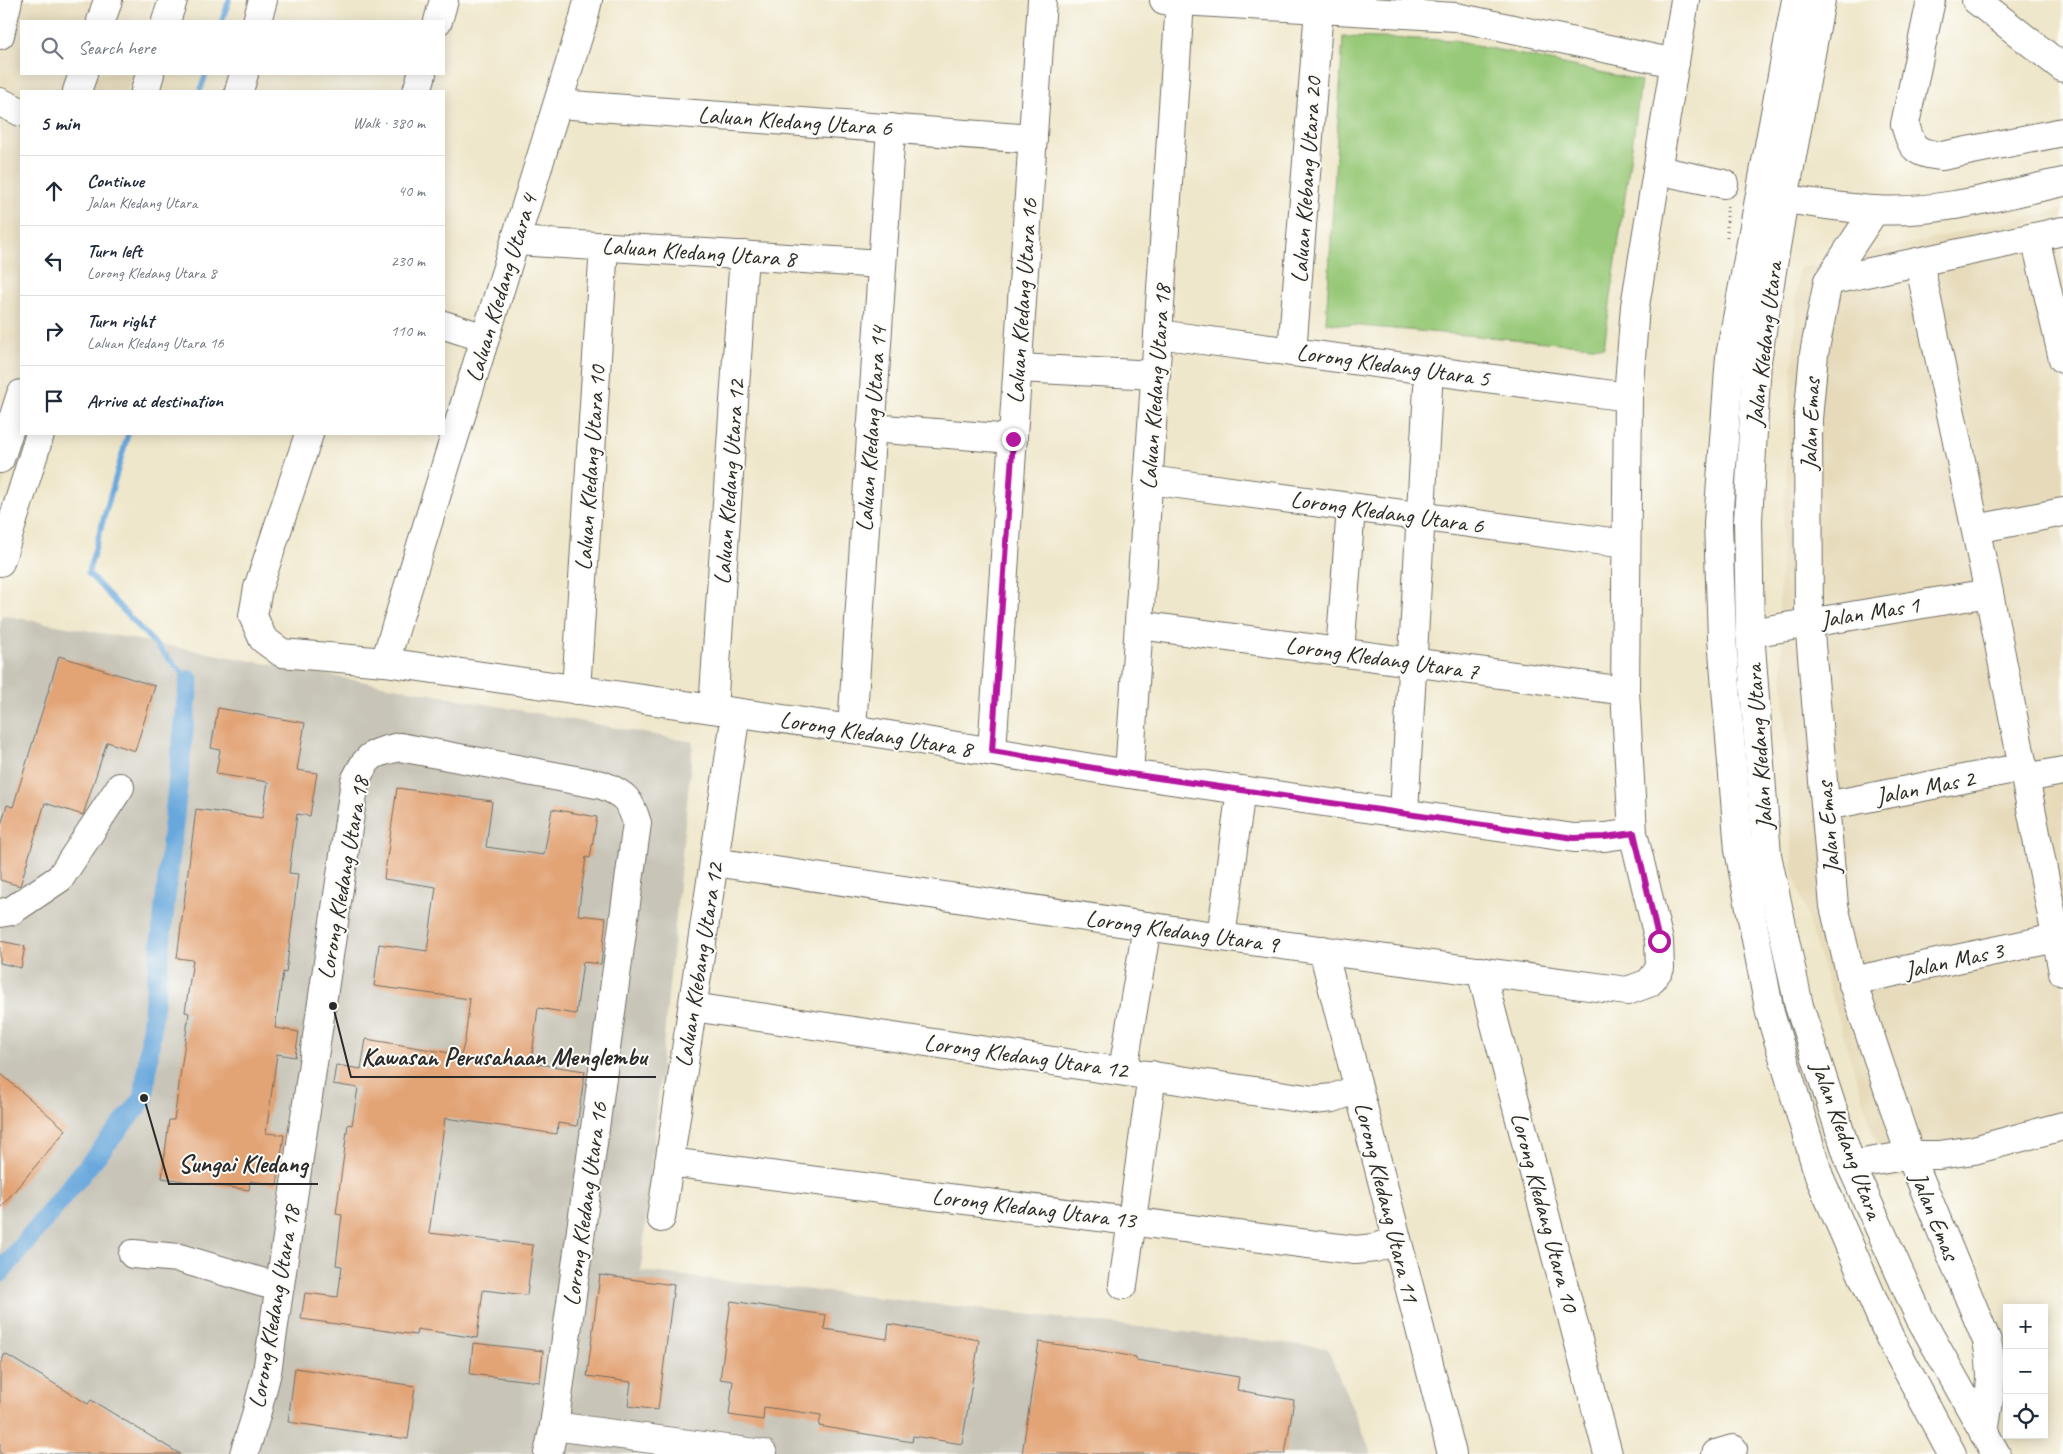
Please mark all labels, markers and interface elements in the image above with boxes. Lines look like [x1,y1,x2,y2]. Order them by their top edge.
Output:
search box [20,20,445,75]
icon: search [38,34,66,62]
text: Search here [78,36,155,60]
street label: Laluan Klebang Utara 20 [1284,74,1328,284]
street label: Laluan Kledang Utara 6 [697,99,894,143]
text: 5 min [40,110,80,136]
text: Walk · 380 m [353,113,425,133]
text: Continue [87,169,144,193]
icon: ahead [40,177,68,205]
text: 40 m [398,181,425,201]
street label: Laluan Kledang Utara 4 [458,189,544,385]
text: Jalan Kledang Utara [87,193,197,213]
street label: Laluan Kledang Utara 16 [1000,196,1044,404]
street label: Laluan Kledang Utara 8 [601,230,799,274]
text: Turn left [87,239,142,263]
icon: left [40,247,68,275]
text: 230 m [391,251,425,271]
street label: Jalan Kledang Utara [1739,258,1789,429]
text: Lorong Kledang Utara 8 [87,263,217,283]
street label: Laluan Kledang Utara 18 [1133,281,1177,490]
text: Turn right [87,309,154,333]
icon: right [40,317,68,345]
text: 110 m [391,321,425,341]
street label: Laluan Kledang Utara 14 [849,323,893,532]
text: Laluan Kledang Utara 16 [87,333,224,353]
street label: Lorong Kledang Utara 5 [1295,337,1492,394]
street label: Laluan Kledang Utara 10 [568,362,612,571]
street label: Jalan Emas [1793,375,1827,472]
street label: Laluan Kledang Utara 12 [707,376,751,585]
icon: arrive [40,387,68,415]
text: Arrive at destination [87,389,223,413]
route end [1002,428,1025,451]
street label: Lorong Kledang Utara 6 [1289,484,1486,541]
street label: Jalan Mas 1 [1817,589,1923,635]
street label: Lorong Kledang Utara 7 [1284,630,1481,687]
street label: Jalan Kledang Utara [1738,661,1780,832]
street label: Lorong Kledang Utara 8 [778,704,976,764]
street label: Jalan Mas 2 [1872,762,1979,811]
street label: Lorong Kledang Utara 18 [310,772,376,982]
street label: Jalan Emas [1809,778,1847,876]
street label: Laluan Klebang Utara 12 [668,859,730,1069]
street label: Lorong Kledang Utara 9 [1084,903,1282,960]
route start [1648,930,1671,953]
street label: Jalan Mas 3 [1901,934,2008,985]
street label: Lorong Kledang Utara 12 [922,1027,1132,1085]
callout: Kawasan Perusahaan Menglembu [351,1037,656,1077]
text: Kawasan Perusahaan Menglembu [361,1041,650,1073]
street label: Jalan Kledang Utara [1804,1056,1890,1225]
street label: Lorong Kledang Utara 16 [556,1099,614,1308]
street label: Lorong Kledang Utara 11 [1348,1099,1427,1306]
street label: Lorong Kledang Utara 10 [1504,1109,1587,1317]
callout: Sungai Kledang [169,1144,318,1184]
text: Sungai Kledang [178,1148,310,1180]
street label: Jalan Emas [1903,1167,1967,1267]
street label: Lorong Kledang Utara 13 [930,1181,1140,1236]
street label: Lorong Kledang Utara 18 [241,1201,307,1411]
map controls [2003,1304,2048,1439]
button: + [2003,1304,2048,1349]
button: − [2003,1349,2048,1394]
button: locate [2003,1394,2048,1439]

